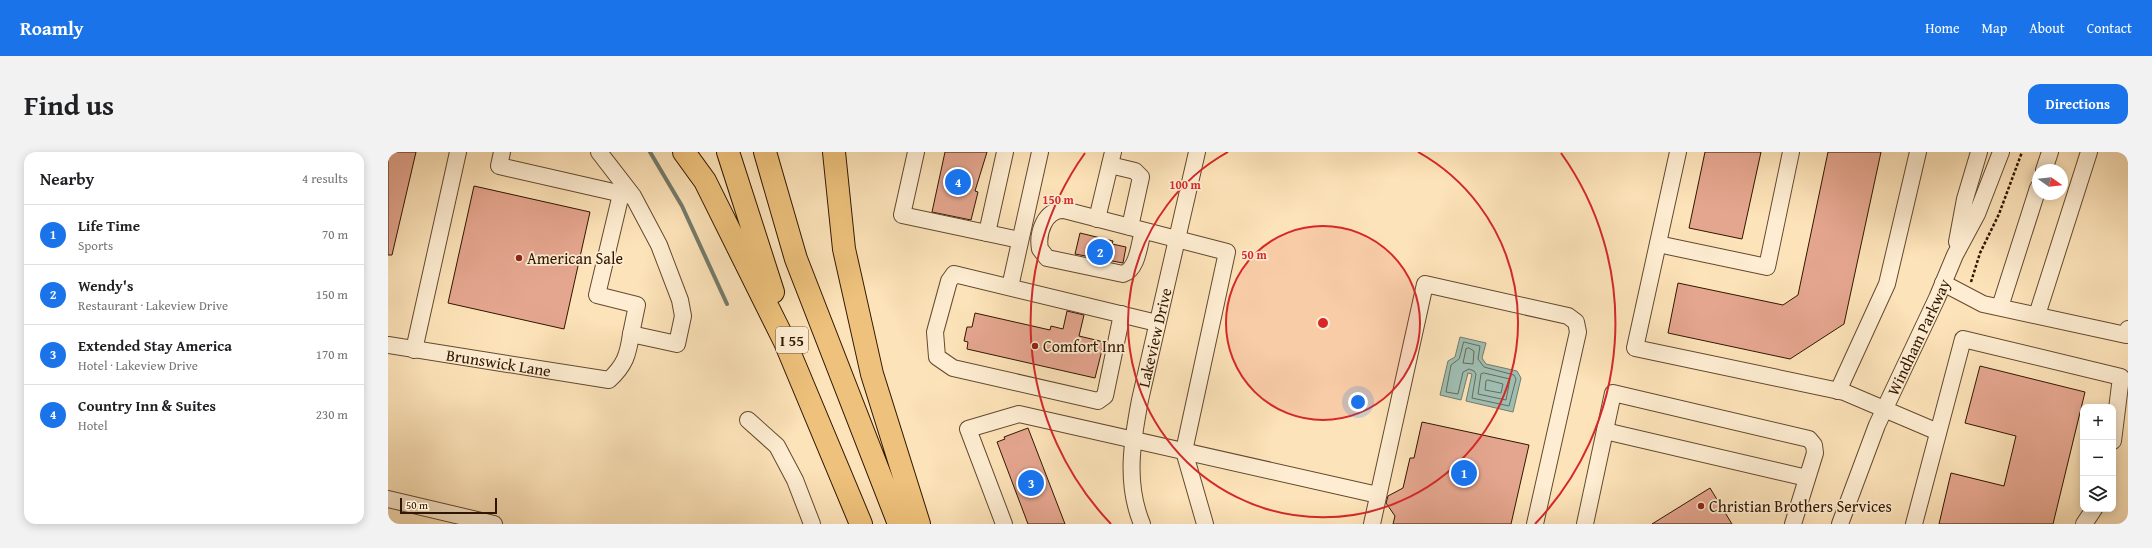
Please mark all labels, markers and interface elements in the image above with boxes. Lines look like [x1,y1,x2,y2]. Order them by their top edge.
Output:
text: Roamly [20,14,84,42]
text: Home [1925,18,1960,38]
text: Map [1982,18,2007,38]
text: About [2029,18,2065,38]
text: Contact [2087,18,2132,38]
text: Find us [24,84,114,125]
button: Directions [2028,84,2128,124]
north arrow [2032,164,2068,200]
text: Nearby [40,166,94,191]
pin: 4 [945,167,971,197]
text: 4 results [302,169,348,188]
text: 100 m [1169,176,1202,193]
text: 150 m [1042,191,1075,208]
text: Life Time [78,215,140,236]
text: 1 [50,225,56,244]
text: 70 m [322,225,348,244]
text: Sports [78,236,113,255]
pin: 2 [1087,237,1113,267]
place label: American Sale [527,246,623,270]
text: 50 m [1241,246,1267,263]
marker: American Sale [514,253,524,263]
text: Wendy's [78,275,133,296]
street label: Windham Parkway [1881,275,1956,399]
text: 2 [50,285,56,304]
text: 150 m [316,285,348,304]
street label: Lakeview Drive [1131,285,1177,390]
text: Restaurant · Lakeview Drive [78,296,228,315]
centre of rings [1316,316,1330,330]
road number: I 55 [776,327,808,353]
place label: Comfort Inn [1043,334,1125,358]
text: Extended Stay America [78,335,232,356]
marker: Comfort Inn [1030,341,1040,351]
street label: Brunswick Lane [444,342,553,383]
text: 3 [50,345,56,364]
text: 170 m [316,345,348,364]
text: Hotel · Lakeview Drive [78,356,198,375]
your location [1348,392,1368,412]
text: Country Inn & Suites [78,395,216,416]
map controls [2080,404,2116,512]
button: + [2080,404,2116,440]
text: 4 [50,405,56,424]
text: 230 m [316,405,348,424]
text: Hotel [78,416,108,435]
button: − [2080,440,2116,476]
pin: 1 [1451,458,1477,488]
pin: 3 [1018,468,1044,498]
button: layers [2080,476,2116,512]
place label: Christian Brothers Services [1709,494,1892,518]
scale bar [400,496,497,515]
text: 50 m [406,497,428,513]
marker: Christian Brothers Services [1696,501,1706,511]

